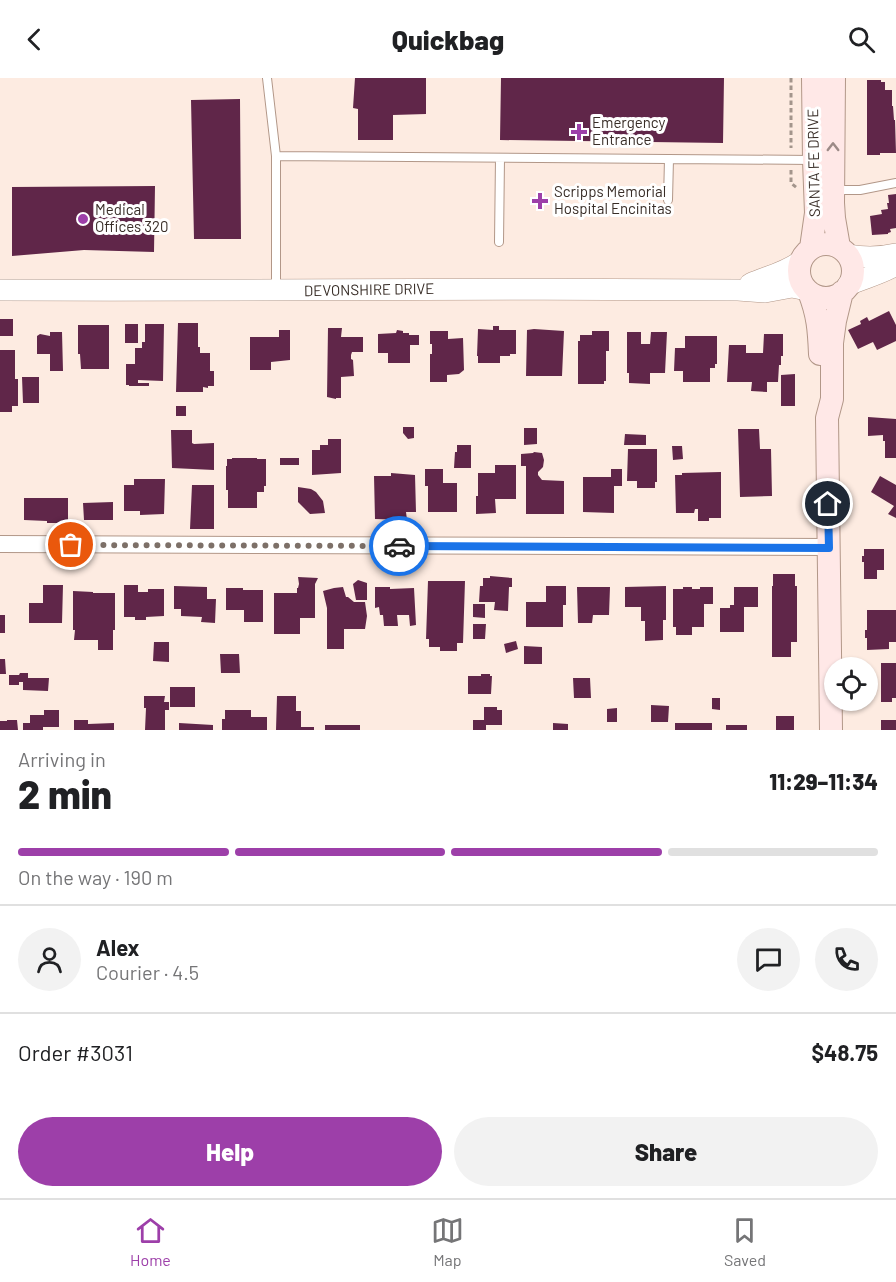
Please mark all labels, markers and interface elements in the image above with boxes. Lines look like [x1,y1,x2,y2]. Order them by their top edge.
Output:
icon: back [18,23,51,56]
text: Quickbag [392,23,504,55]
icon: search [845,23,878,56]
street label: SANTA FE DRIVE [803,109,823,217]
place label: Emergency Entrance [592,113,665,148]
marker: Emergency Entrance [570,123,588,141]
one-way arrow [827,143,839,152]
place label: Scripps Memorial Hospital Encinitas [554,182,672,217]
marker: Scripps Memorial Hospital Encinitas [531,192,549,210]
place label: Medical Offices 320 [95,200,169,235]
marker: Medical Offices 320 [76,212,90,226]
street label: DEVONSHIRE DRIVE [304,279,434,299]
pin [802,478,853,529]
icon: home [811,487,844,520]
courier [369,516,429,576]
pin [45,519,96,570]
icon: bag [54,528,87,561]
icon: car [383,530,416,563]
map controls [824,657,878,711]
button: locate [824,657,878,711]
text: Arriving in [18,747,106,771]
text: 11:29–11:34 [769,768,878,794]
text: 2 min [18,770,112,817]
text: On the way · 190 m [18,865,173,889]
button: person [18,928,81,991]
button: chat [737,928,800,991]
button: phone [815,928,878,991]
text: Alex [96,934,139,960]
text: Courier · 4.5 [96,960,199,984]
text: Order #3031 [18,1039,133,1065]
text: $48.75 [811,1039,878,1065]
button: Help [18,1117,442,1186]
button: Share [454,1117,878,1186]
tab: Home [130,1214,171,1269]
tab: Map [431,1214,464,1269]
tab: Saved [724,1214,766,1269]

